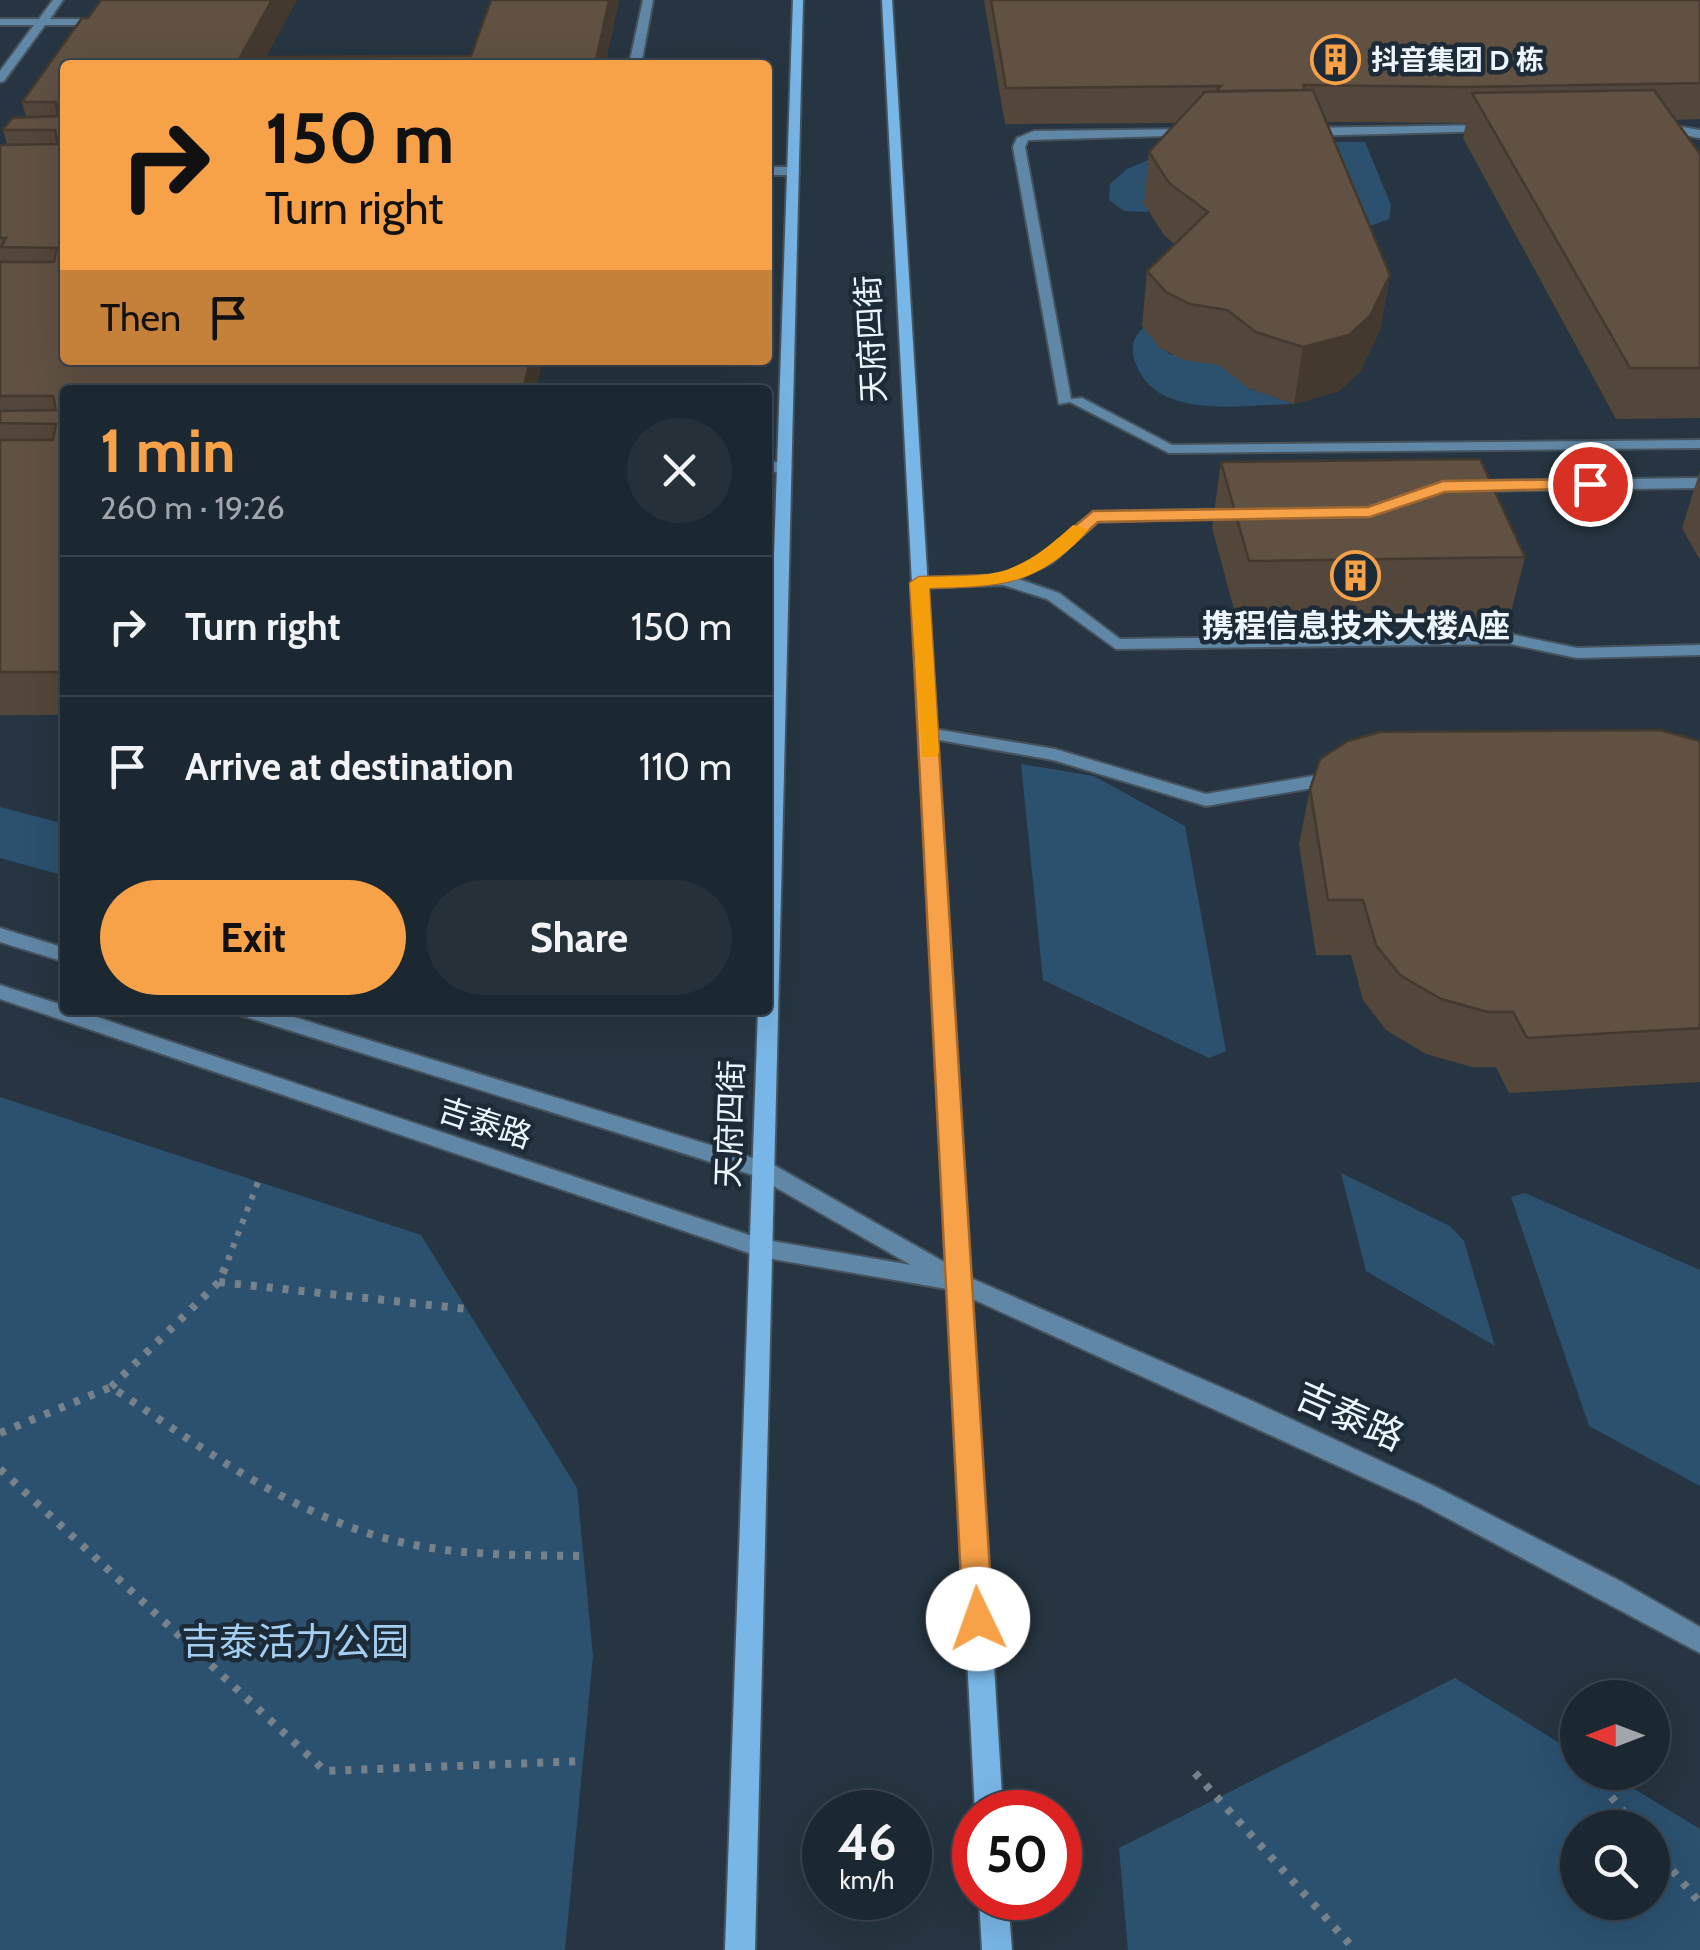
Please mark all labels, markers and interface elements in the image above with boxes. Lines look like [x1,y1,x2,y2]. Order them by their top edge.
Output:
building icon: 抖音集团 D 栋 [1310,34,1362,86]
place label: 抖音集团 D 栋 [1371,43,1544,77]
text: 150 m [265,95,454,181]
icon: right [100,100,230,230]
text: Turn right [265,181,444,235]
street label: 天府四街 [848,274,893,404]
icon: arrive [201,290,256,345]
text: Then [100,294,181,341]
text: 1 min [100,414,235,487]
button: close [627,418,732,523]
pin [1548,442,1633,527]
icon: arrive [1563,457,1618,512]
text: 260 m · 19:26 [100,488,285,527]
building icon: 携程信息技术大楼A座 [1330,550,1382,602]
icon: right [100,599,155,654]
text: Turn right [185,603,341,650]
text: 150 m [631,603,732,650]
place label: 携程信息技术大楼A座 [1202,606,1510,645]
icon: arrive [100,739,155,794]
text: Arrive at destination [185,743,514,790]
text: 110 m [639,743,732,790]
button: Exit [100,880,406,995]
button: Share [426,880,732,995]
street label: 天府四街 [708,1059,751,1189]
street label: 吉泰路 [433,1089,537,1156]
street label: 吉泰路 [1289,1371,1412,1460]
position arrow [926,1567,1030,1671]
park label: 吉泰活力公园 [181,1618,409,1665]
north arrow [1560,1680,1670,1790]
map controls [1560,1680,1670,1920]
speed limit sign: 50 [952,1790,1082,1920]
button: search [1560,1810,1670,1920]
text: 46 [837,1812,897,1873]
text: km/h [840,1865,894,1895]

